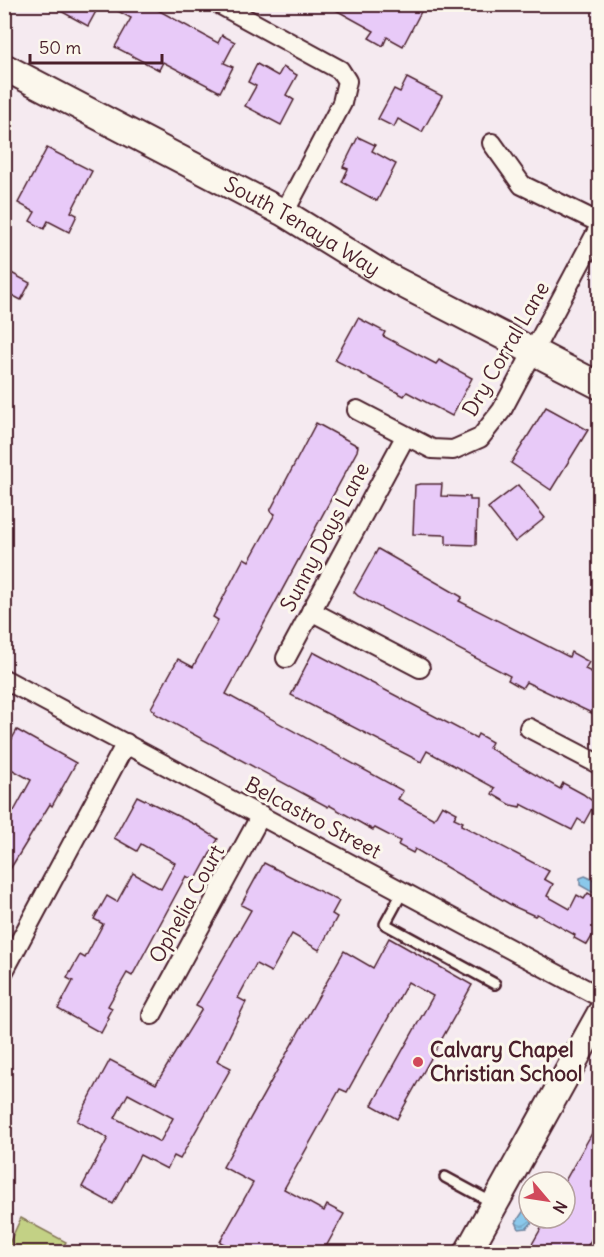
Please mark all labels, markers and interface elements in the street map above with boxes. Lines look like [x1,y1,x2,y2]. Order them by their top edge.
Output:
scale bar [30,27,162,65]
text: 50 m [39,36,81,59]
street label: South Tenaya Way [220,170,385,282]
street label: Dry Corral Lane [456,277,555,421]
street label: Sunny Days Lane [274,458,375,616]
street label: Belcastro Street [241,770,386,865]
street label: Ophelia Court [143,840,230,968]
place label: Calvary Chapel Christian School [430,1036,582,1087]
marker: Calvary Chapel Christian School [411,1055,425,1069]
north arrow [517,1170,577,1230]
text: N [549,1198,572,1217]

